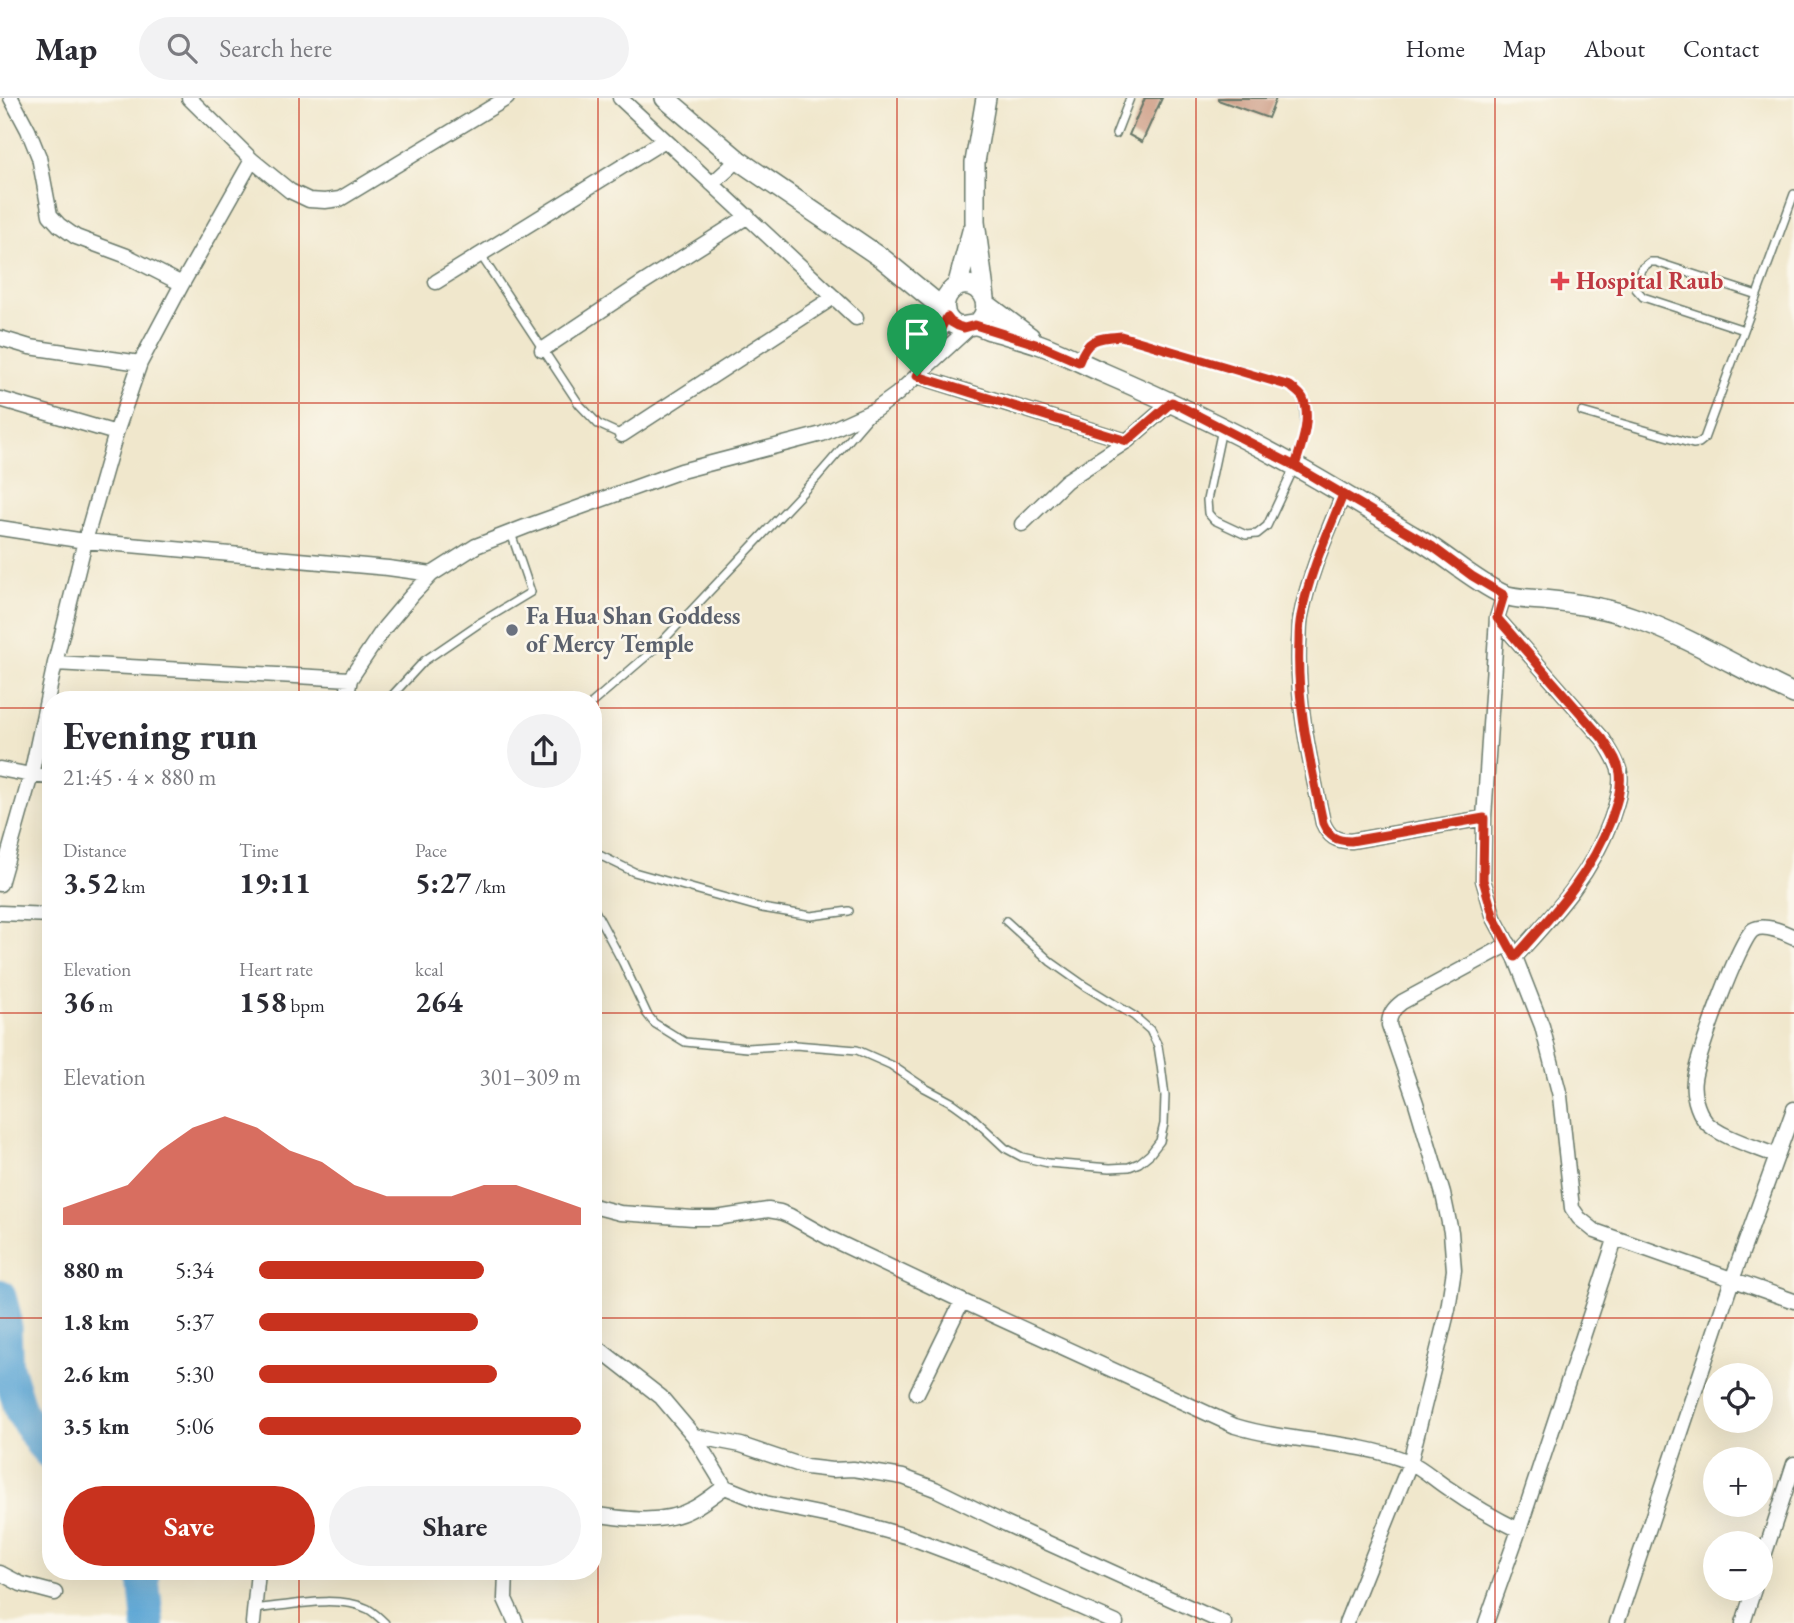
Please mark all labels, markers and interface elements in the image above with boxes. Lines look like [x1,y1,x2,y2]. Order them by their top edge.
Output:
search box [139,17,629,80]
text: Map [35,27,97,70]
icon: search [163,29,201,67]
text: Search here [219,31,332,65]
text: Home [1405,33,1465,64]
text: Map [1503,33,1546,64]
text: About [1584,33,1645,64]
text: Contact [1683,33,1759,64]
place label: Hospital Raub [1576,265,1723,296]
marker: Hospital Raub [1550,271,1570,291]
pin [887,304,947,376]
icon: arrive [898,315,936,353]
place label: Fa Hua Shan Goddess of Mercy Temple [526,600,740,660]
marker: Fa Hua Shan Goddess of Mercy Temple [504,622,520,638]
text: Evening run [63,711,258,760]
button: share [507,714,581,788]
text: 21:45 · 4 × 880 m [63,762,216,792]
text: Distance [63,838,126,863]
text: Time [239,838,279,863]
text: Pace [415,838,447,863]
text: 3.52 [63,863,118,902]
text: 19:11 [239,863,311,902]
text: 5:27 [415,863,471,902]
text: km [118,874,146,899]
text: /km [471,874,506,899]
text: Elevation [63,957,131,982]
text: Heart rate [239,957,313,982]
text: kcal [415,957,444,982]
text: 36 [63,982,95,1021]
text: 158 [239,982,287,1021]
text: 264 [415,982,463,1021]
text: m [95,993,113,1018]
text: bpm [287,993,325,1018]
text: Elevation [63,1062,146,1092]
text: 301–309 m [480,1062,581,1092]
text: 880 m [63,1255,124,1285]
text: 5:34 [175,1255,214,1285]
text: 1.8 km [63,1307,130,1337]
text: 5:37 [175,1307,214,1337]
text: 2.6 km [63,1359,130,1389]
text: 5:30 [175,1359,214,1389]
map controls [1703,1363,1773,1601]
button: locate [1703,1363,1773,1433]
text: 3.5 km [63,1411,130,1441]
text: 5:06 [175,1411,214,1441]
button: + [1703,1447,1773,1517]
button: Save [63,1486,315,1566]
button: Share [329,1486,581,1566]
button: − [1703,1531,1773,1601]

